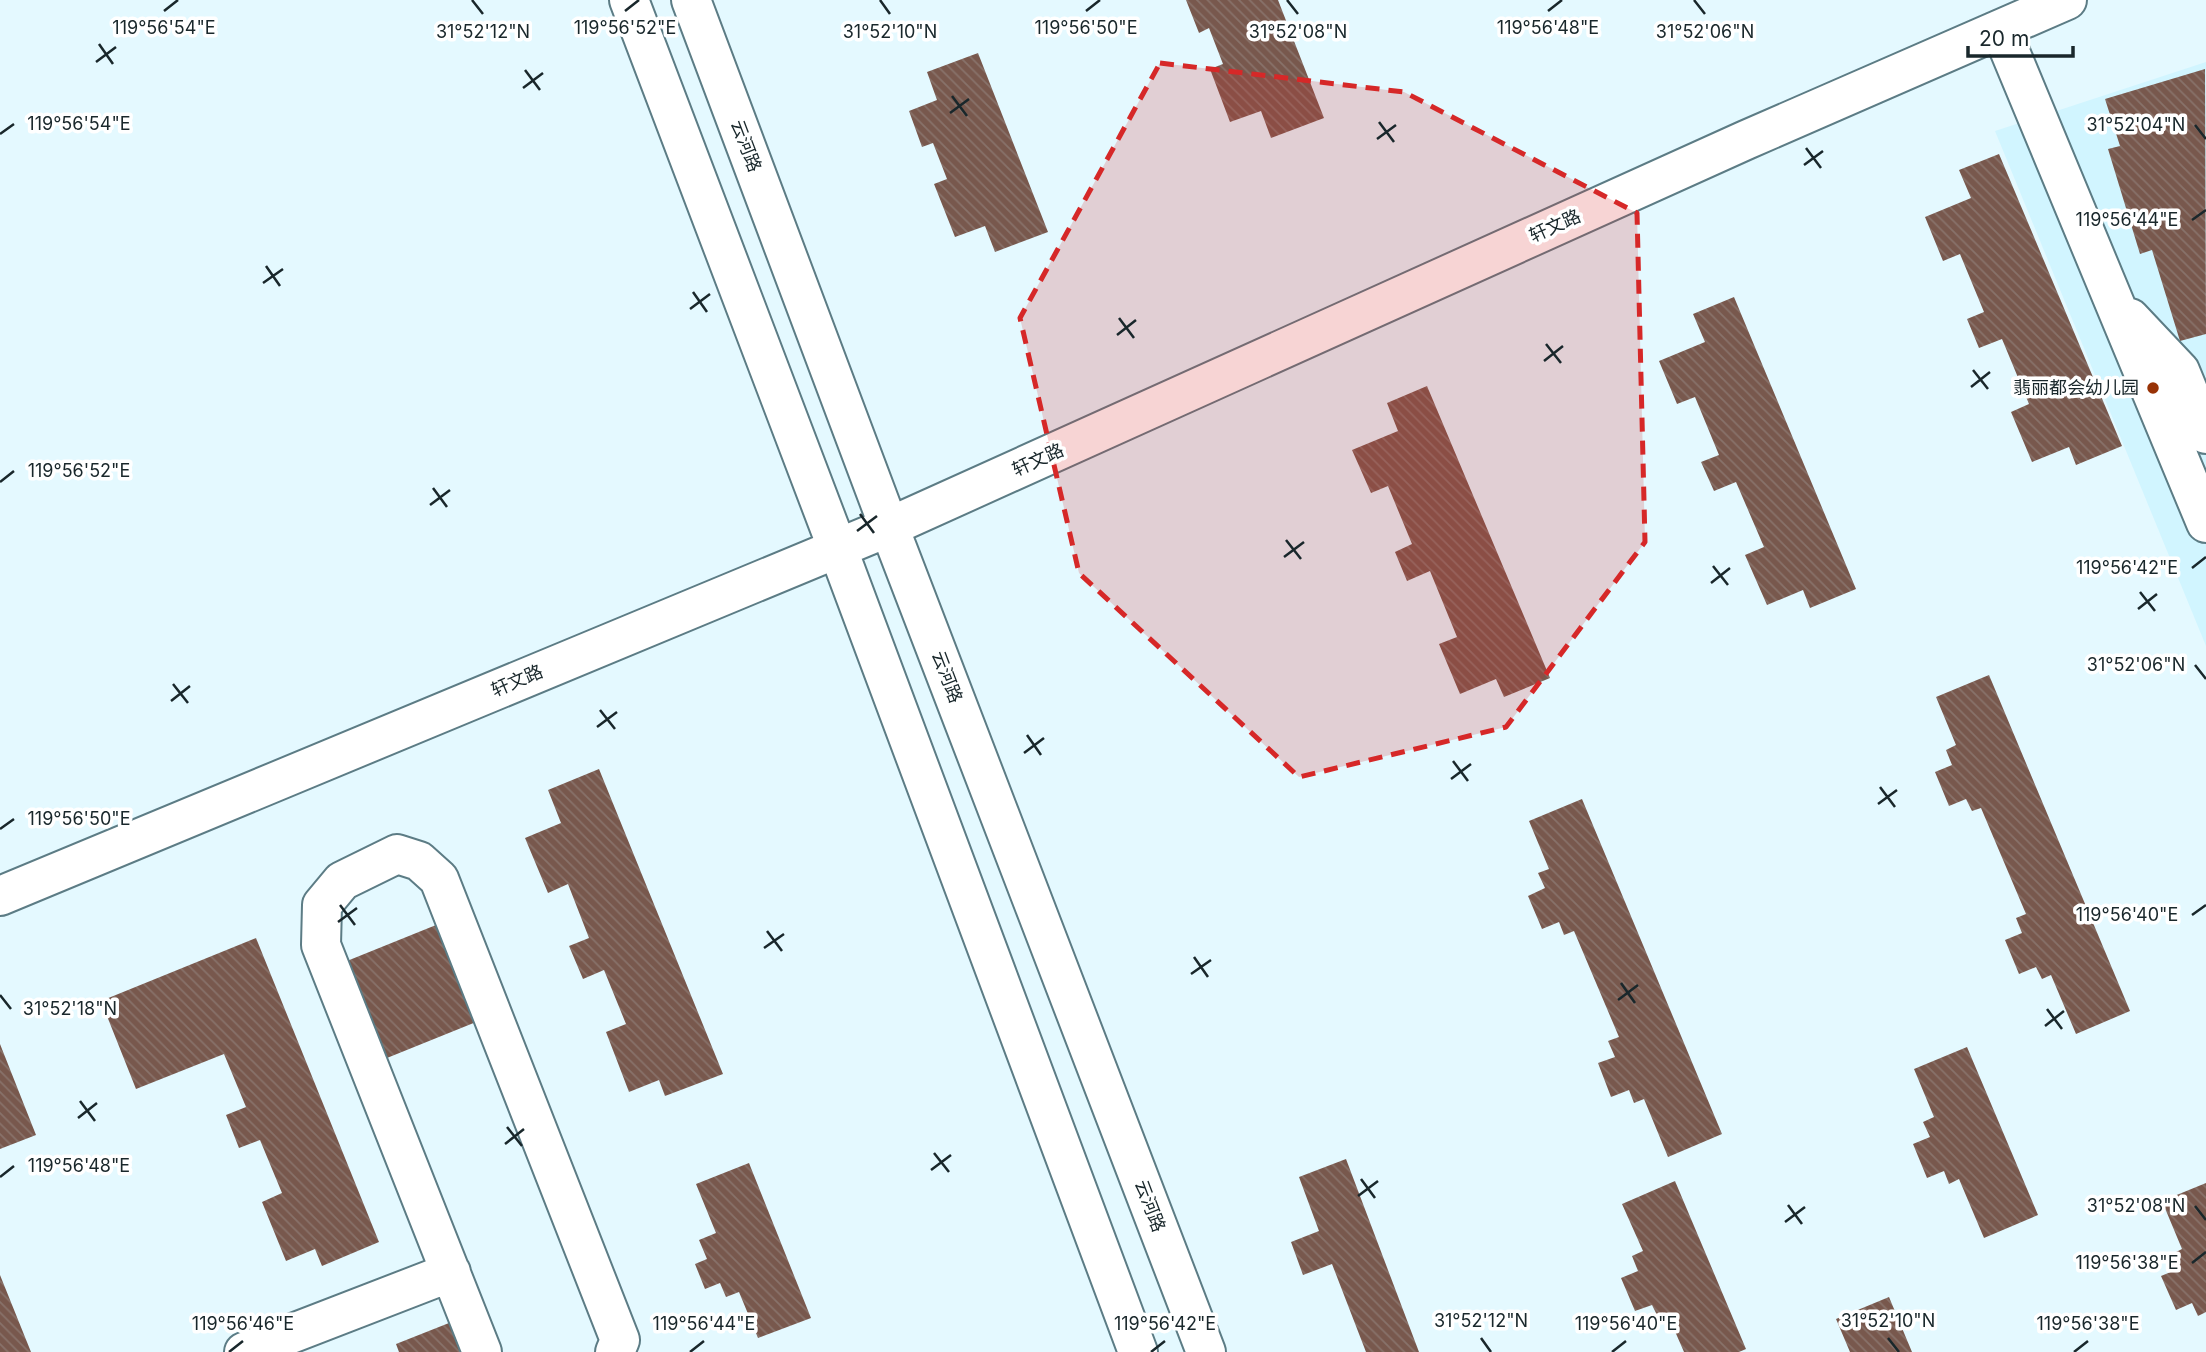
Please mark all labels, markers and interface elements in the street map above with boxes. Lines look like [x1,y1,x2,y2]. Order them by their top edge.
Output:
scale bar [1968,14,2073,58]
text: 119°56'54"E [112,17,216,38]
text: 119°56'52"E [574,17,676,38]
text: 119°56'50"E [1034,17,1138,38]
text: 119°56'48"E [1497,17,1599,38]
text: 31°52'12"N [436,21,530,42]
text: 31°52'10"N [843,21,937,42]
text: 31°52'08"N [1249,21,1347,42]
text: 31°52'06"N [1656,21,1754,42]
text: 20 m [1979,26,2029,51]
text: 119°56'54"E [27,113,131,134]
text: 31°52'04"N [2087,114,2185,135]
street label: 云河路 [727,117,766,175]
street label: 轩文路 [1526,205,1584,246]
text: 119°56'44"E [2076,209,2178,230]
place label: 翡丽都会幼儿园 [2013,377,2139,398]
marker: 翡丽都会幼儿园 [2145,380,2161,396]
street label: 轩文路 [1009,439,1067,480]
text: 119°56'52"E [28,460,130,481]
text: 119°56'42"E [2076,557,2178,578]
street label: 云河路 [928,648,967,706]
text: 31°52'06"N [2087,654,2185,675]
street label: 轩文路 [488,660,546,701]
text: 119°56'50"E [27,808,131,829]
text: 119°56'40"E [2076,904,2178,925]
text: 31°52'18"N [23,998,117,1019]
text: 119°56'48"E [28,1155,130,1176]
street label: 云河路 [1131,1177,1170,1235]
text: 31°52'08"N [2087,1195,2185,1216]
text: 119°56'38"E [2076,1252,2178,1273]
text: 31°52'12"N [1434,1310,1528,1331]
text: 31°52'10"N [1841,1310,1935,1331]
text: 119°56'46"E [192,1313,294,1334]
text: 119°56'44"E [653,1313,755,1334]
text: 119°56'42"E [1114,1313,1216,1334]
text: 119°56'40"E [1575,1313,1677,1334]
text: 119°56'38"E [2037,1313,2139,1334]

